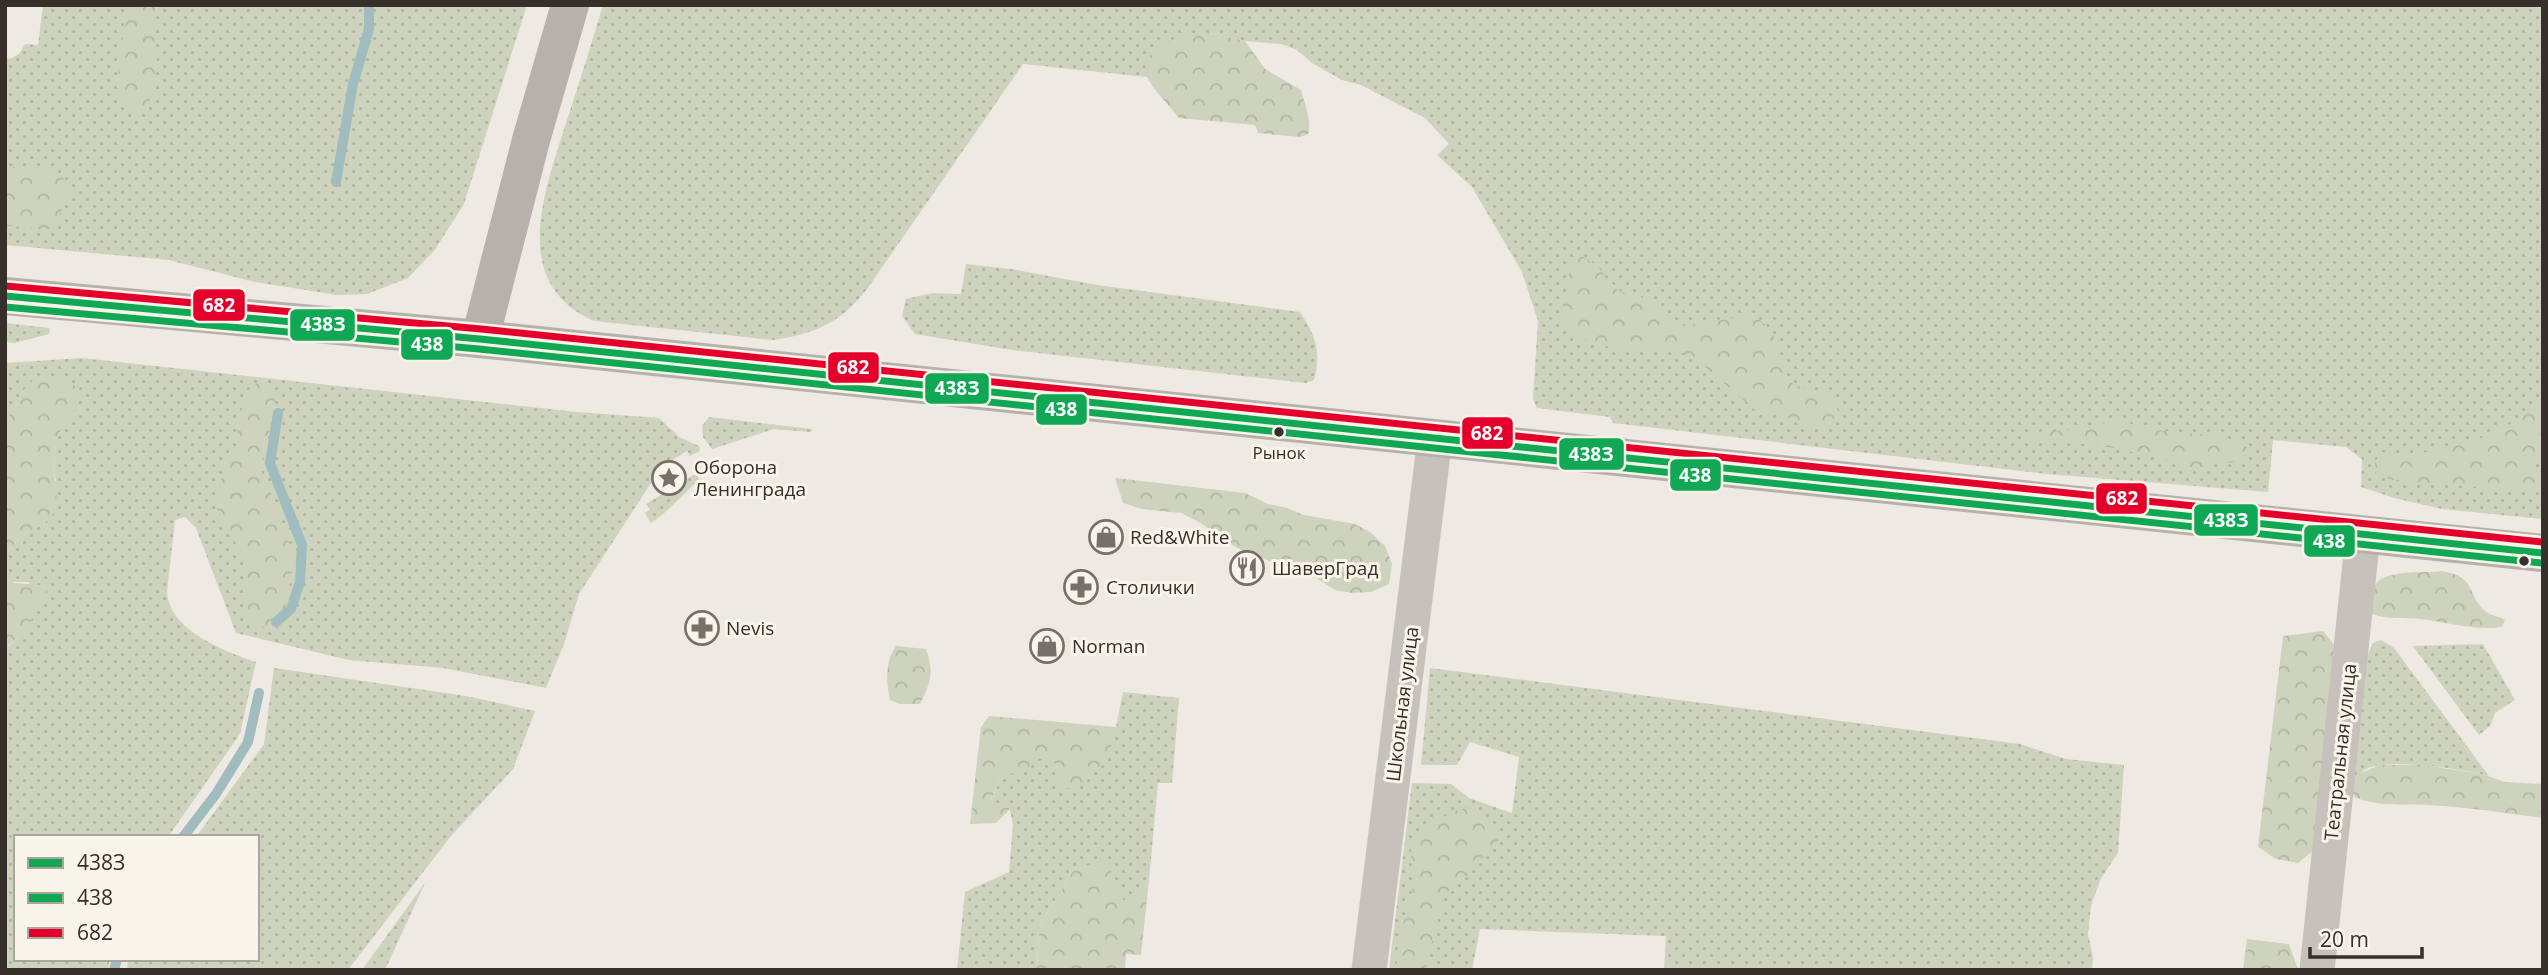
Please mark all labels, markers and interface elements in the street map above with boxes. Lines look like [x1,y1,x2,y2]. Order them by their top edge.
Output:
line badge: 682 [192,288,246,322]
text: 682 [203,292,235,318]
line badge: 438З [289,308,356,342]
text: 438З [301,311,345,337]
line badge: 438 [400,328,454,361]
text: 438 [411,331,443,357]
line badge: 682 [827,351,880,384]
text: 682 [837,354,869,380]
line badge: 438З [924,372,990,405]
text: 438З [935,375,979,401]
line badge: 438 [1035,393,1088,426]
text: 438 [1045,396,1077,422]
line badge: 682 [1461,416,1514,450]
text: 682 [1471,420,1503,446]
marker: Рынок [1272,425,1286,439]
line badge: 438З [1558,437,1625,471]
place label: Рынок [1252,441,1306,464]
text: 438З [1569,441,1613,467]
place label: Оборона Ленинграда [694,454,806,502]
line badge: 438 [1669,458,1722,492]
place icon: Оборона Ленинграда [650,459,688,497]
text: 438 [1679,462,1711,488]
line badge: 682 [2095,482,2148,515]
text: 682 [2106,485,2138,511]
line badge: 438З [2193,503,2259,537]
text: 438З [2204,507,2248,533]
shop icon: Red&White [1087,518,1125,556]
place label: Red&White [1130,524,1229,550]
line badge: 438 [2303,524,2356,558]
text: 438 [2313,528,2345,554]
restaurant icon: ШаверГрад [1228,549,1266,587]
unlabelled marker [2517,554,2531,568]
place label: ШаверГрад [1272,555,1378,581]
pharmacy icon: Столички [1062,568,1100,606]
place label: Столички [1106,574,1195,600]
pharmacy icon: Nevis [683,609,721,647]
place label: Nevis [726,615,774,641]
street label: Школьная улица [1380,625,1424,783]
shop icon: Norman [1028,627,1066,665]
place label: Norman [1072,633,1145,659]
street label: Театральная улица [2318,662,2362,842]
legend [14,835,259,961]
text: 438З [77,848,125,876]
text: 438 [77,883,113,911]
scale bar [2310,916,2422,960]
text: 682 [77,918,113,946]
text: 20 m [2320,925,2369,953]

